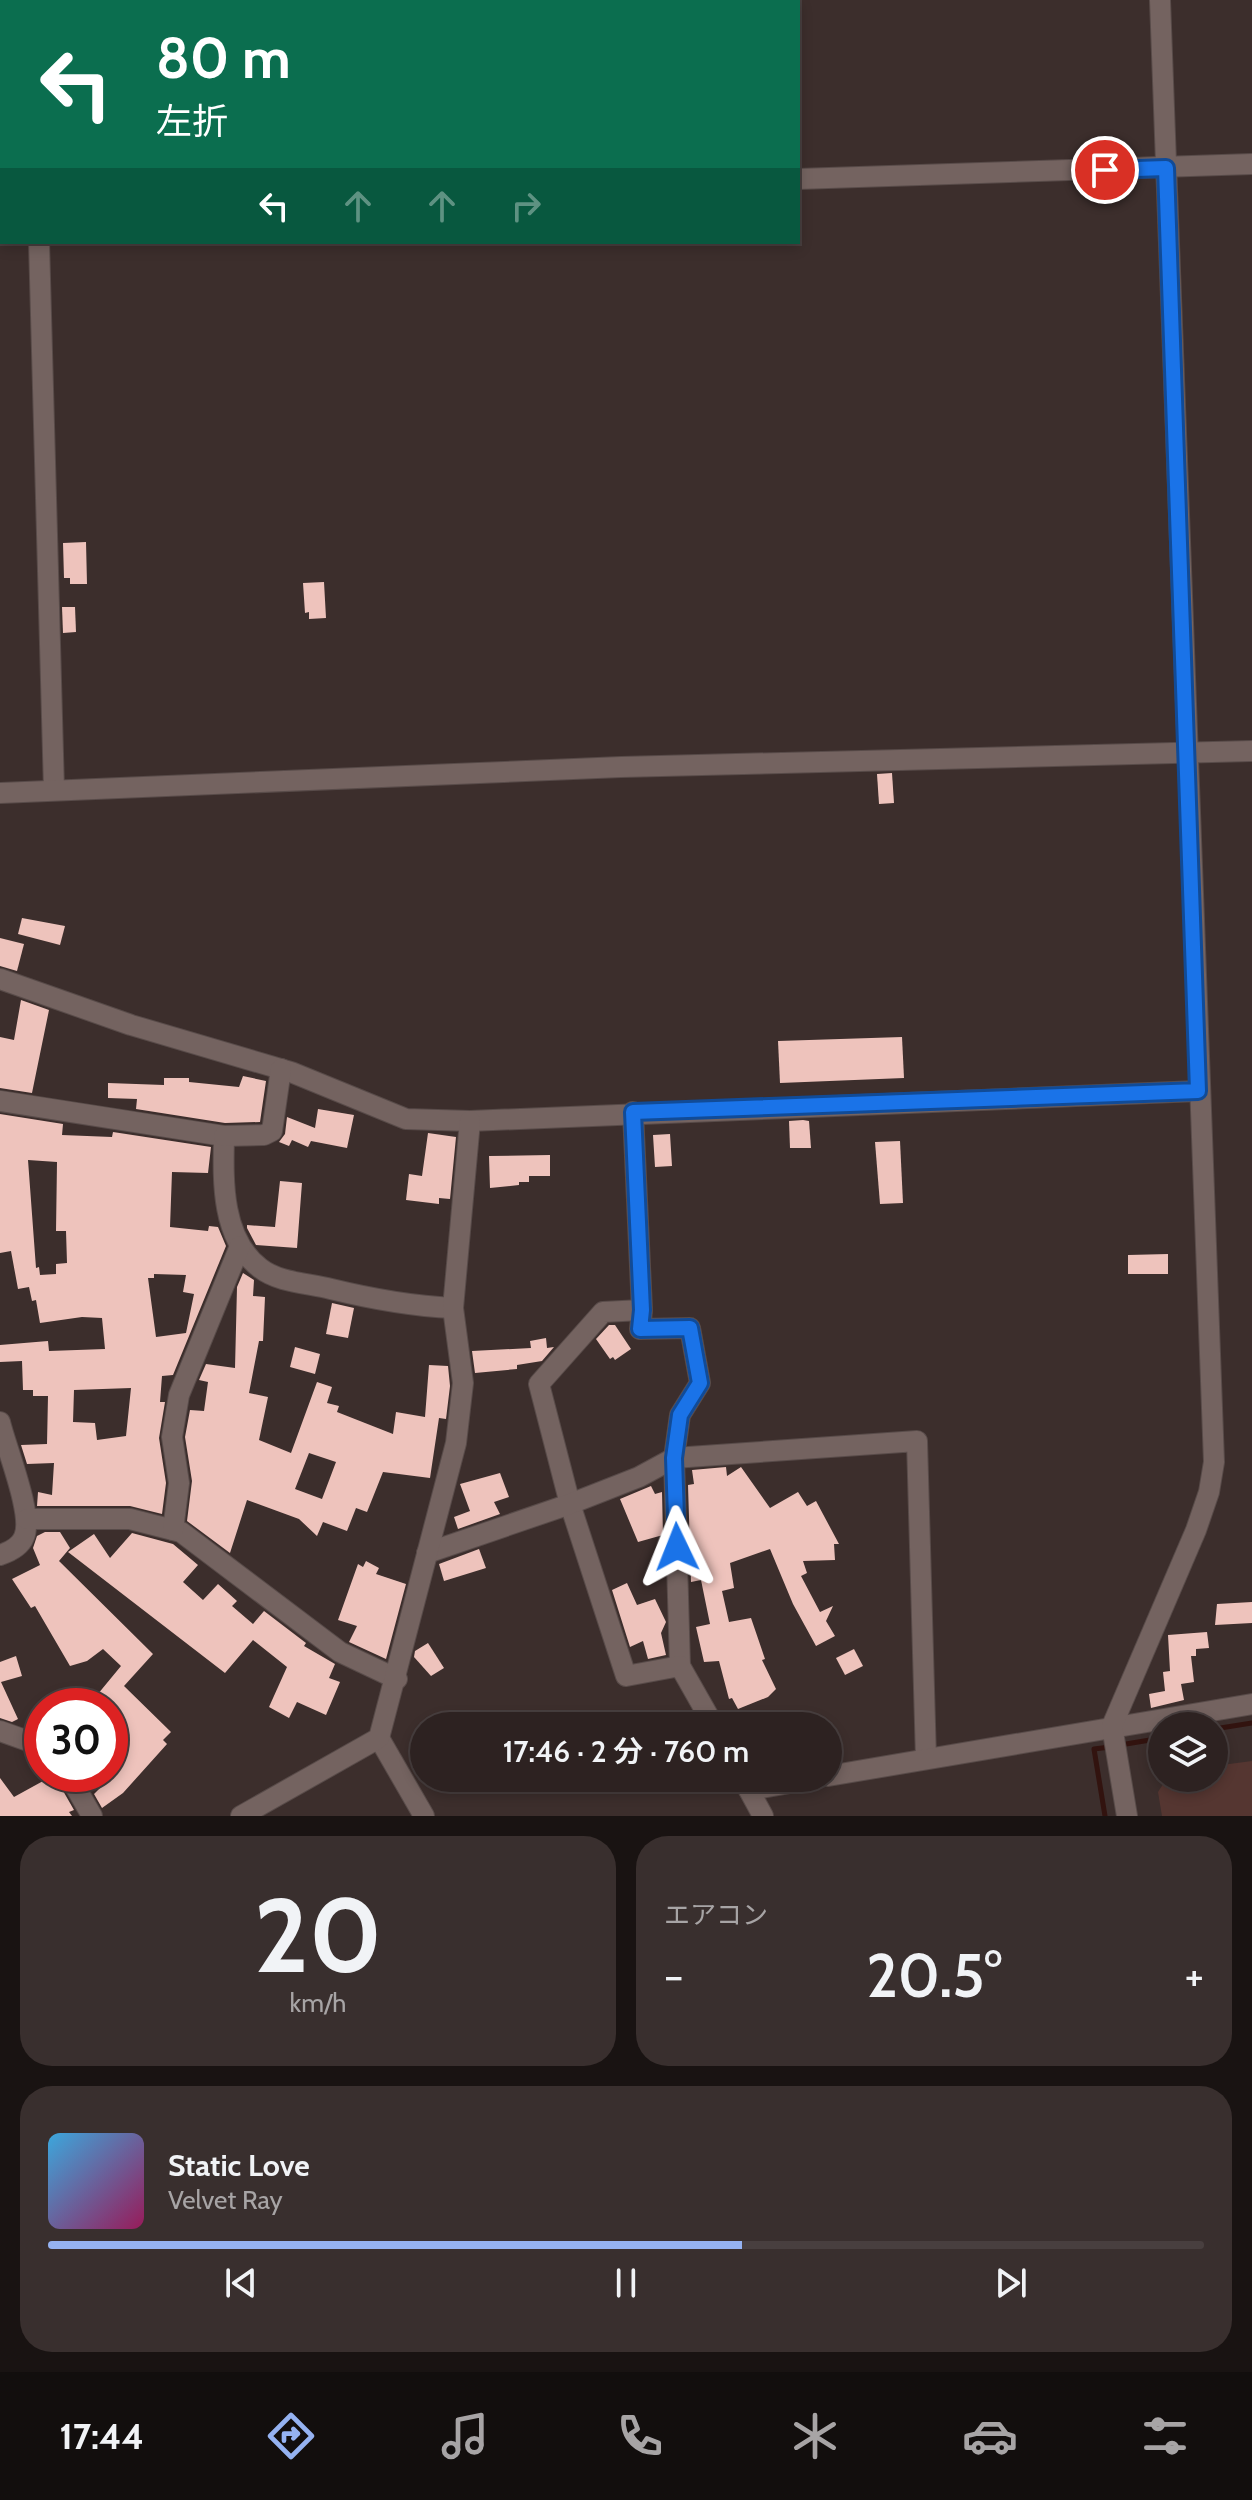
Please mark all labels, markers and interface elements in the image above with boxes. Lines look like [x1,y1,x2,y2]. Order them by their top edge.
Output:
text: 80 m [156,24,291,92]
icon: left [24,32,128,136]
text: 左折 [156,99,228,143]
pin [1071,136,1139,204]
icon: arrive [1083,148,1127,192]
icon: left [252,184,296,228]
icon: ahead [336,184,380,228]
icon: ahead [420,184,464,228]
icon: right [504,184,548,228]
position arrow [635,1505,719,1589]
speed limit sign: 30 [24,1688,128,1792]
map controls [1148,1712,1228,1792]
button: layers [1148,1712,1228,1792]
text: 17:46 · 2 分 · 760 m [503,1733,749,1770]
text: 20 [254,1872,382,1998]
text: エアコン [664,1899,768,1931]
text: 20.5° [866,1939,1002,2012]
text: − [664,1949,683,2002]
text: + [1185,1949,1204,2002]
text: km/h [290,1987,346,2019]
text: Static Love [168,2147,310,2184]
text: Velvet Ray [168,2184,283,2216]
icon: previous [219,2261,263,2305]
icon: pause [604,2261,648,2305]
icon: next [989,2261,1033,2305]
icon: directions [263,2408,319,2464]
icon: music [437,2408,493,2464]
icon: phone [612,2408,668,2464]
icon: climate [787,2408,843,2464]
icon: car [962,2408,1018,2464]
icon: filters [1137,2408,1193,2464]
text: 17:44 [59,2414,144,2458]

